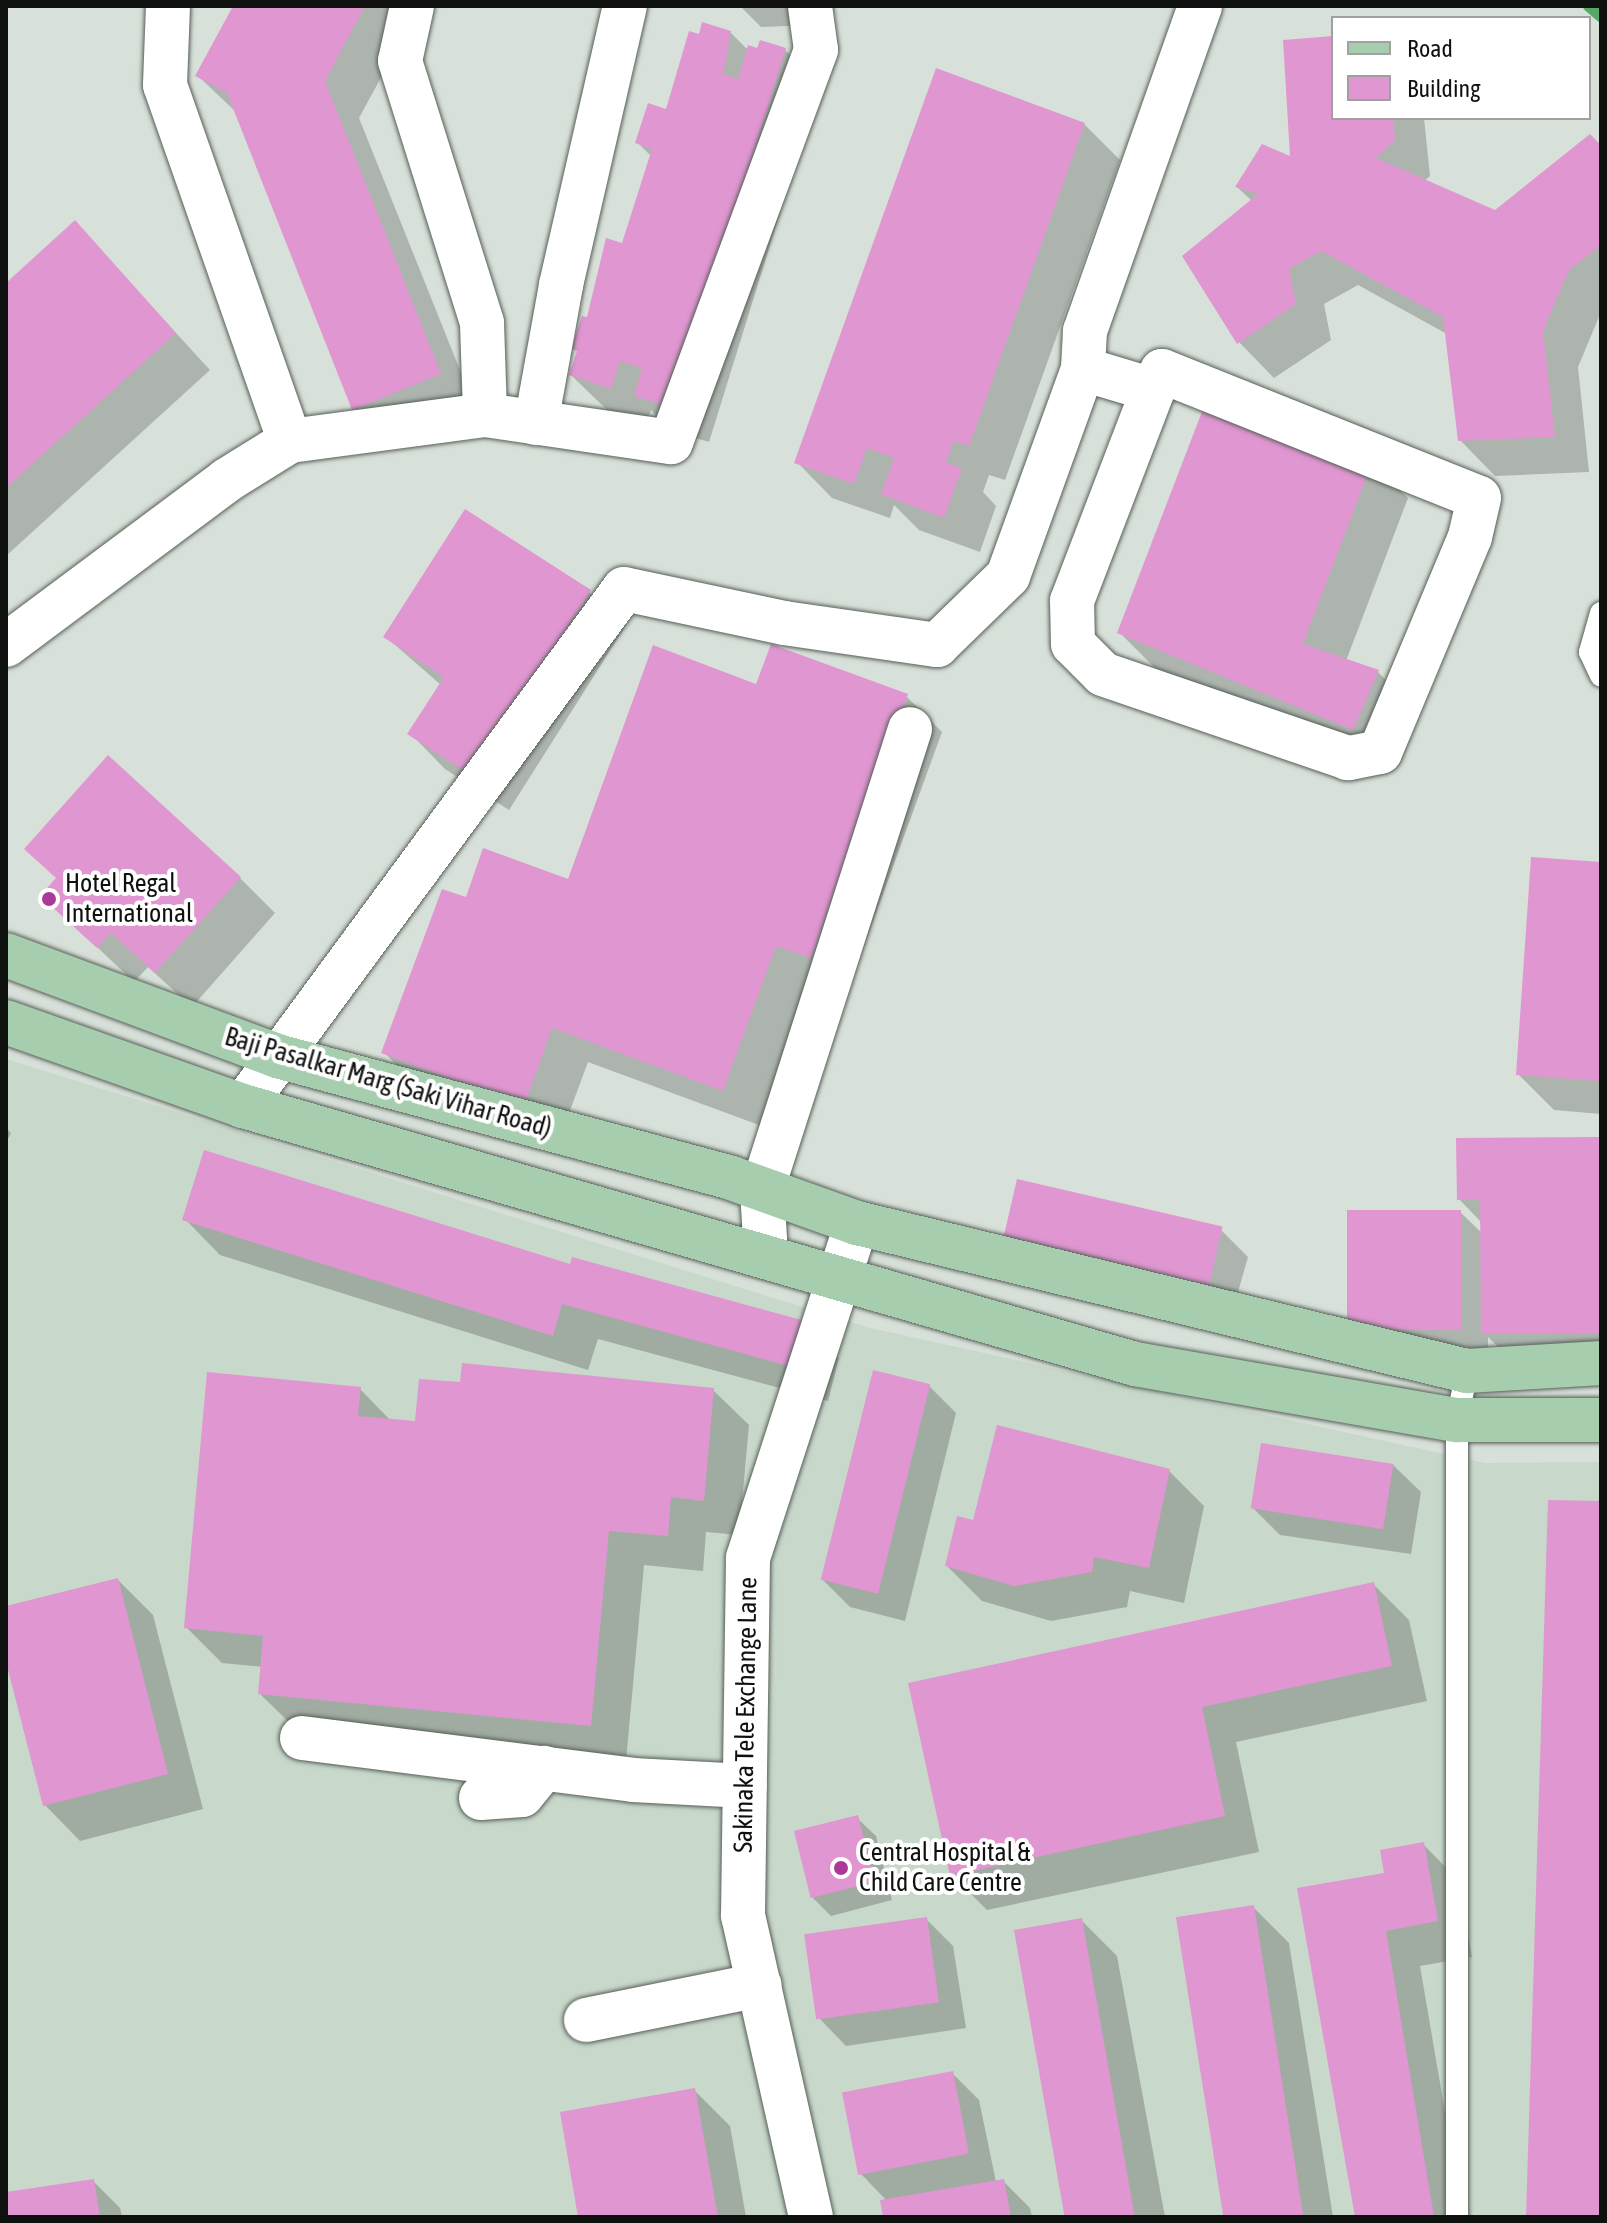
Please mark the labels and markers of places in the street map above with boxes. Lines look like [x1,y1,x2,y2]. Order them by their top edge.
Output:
place label: Hotel Regal International [65,868,193,930]
marker: Hotel Regal International [40,890,58,908]
place label: Central Hospital & Child Care Centre [859,1837,1031,1898]
marker: Central Hospital & Child Care Centre [830,1857,852,1879]

